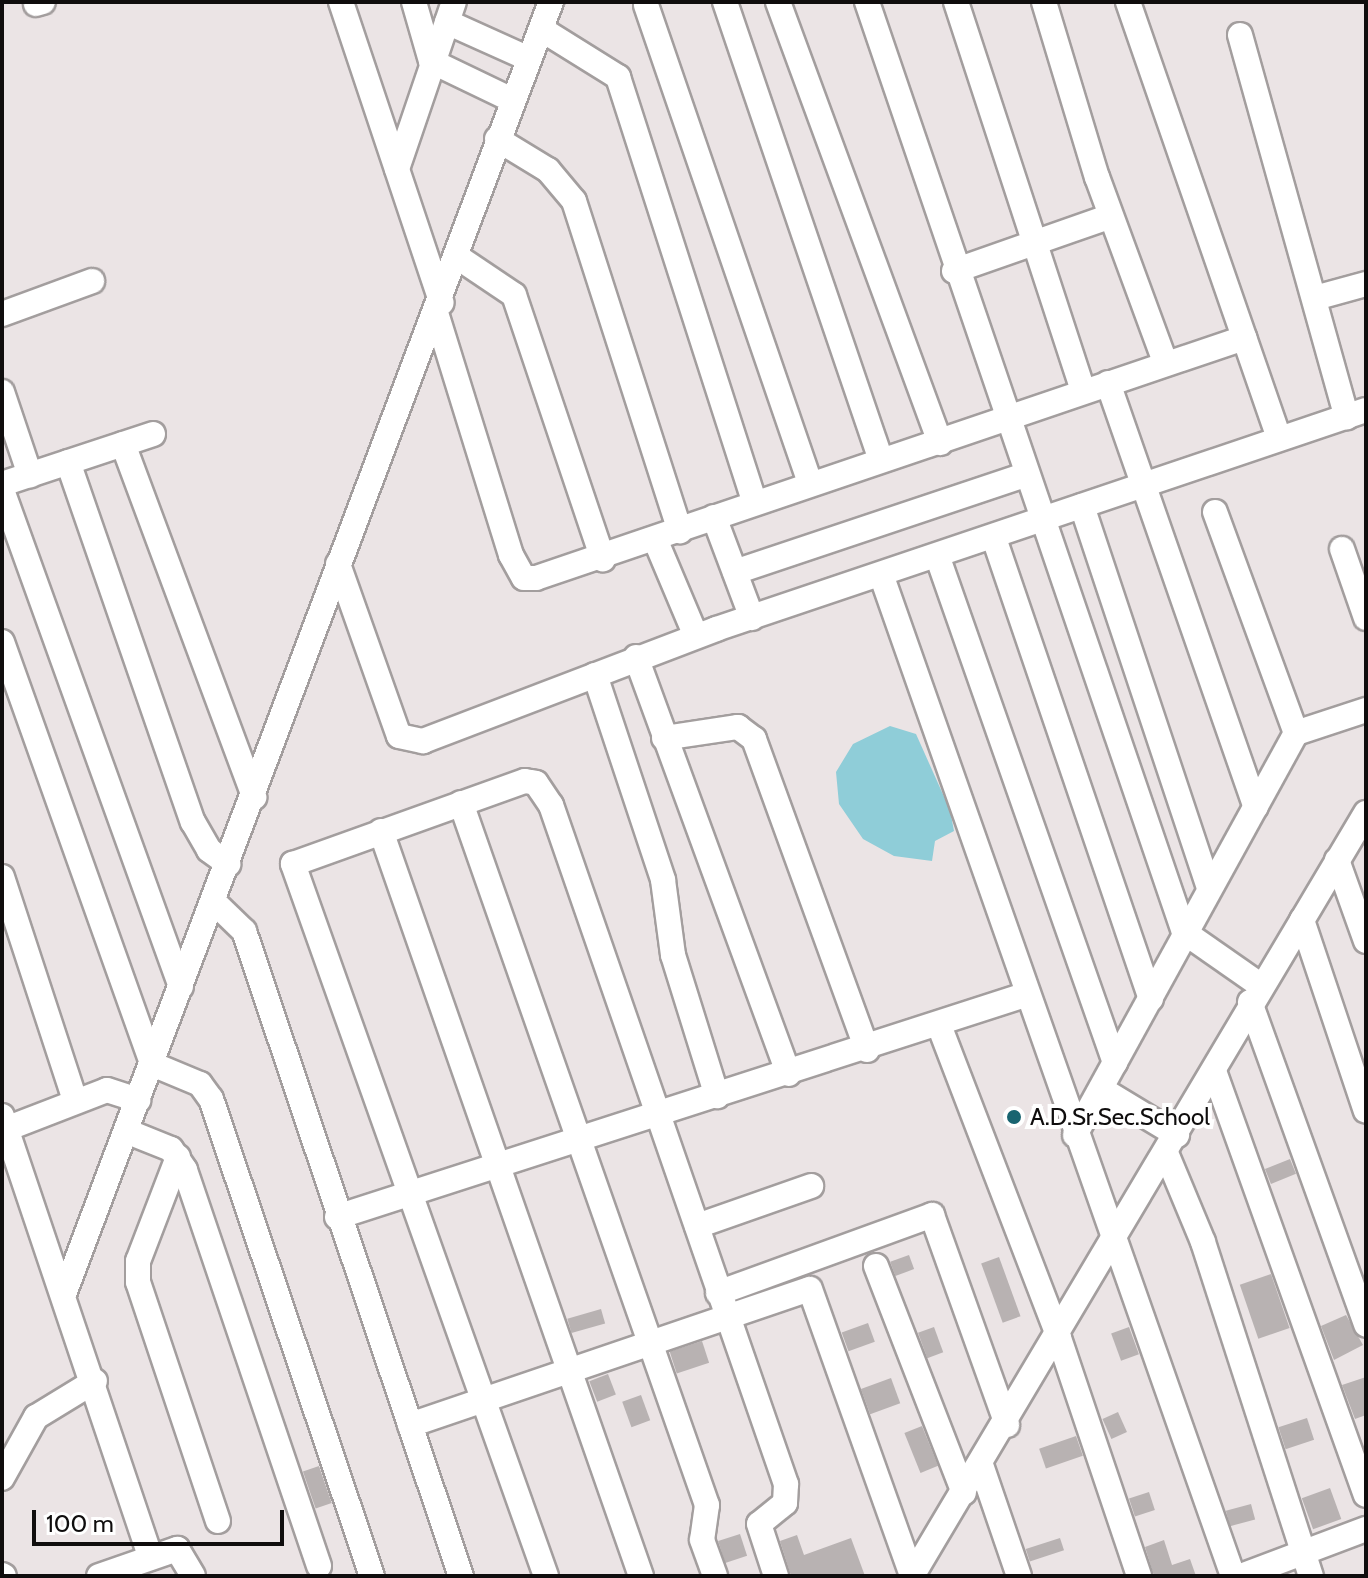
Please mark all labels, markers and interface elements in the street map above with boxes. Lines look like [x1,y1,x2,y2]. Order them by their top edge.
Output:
place label: A.D.Sr.Sec.School [1030,1103,1210,1131]
marker: A.D.Sr.Sec.School [1005,1108,1023,1126]
scale bar [36,1494,288,1544]
text: 100 m [46,1509,114,1538]

